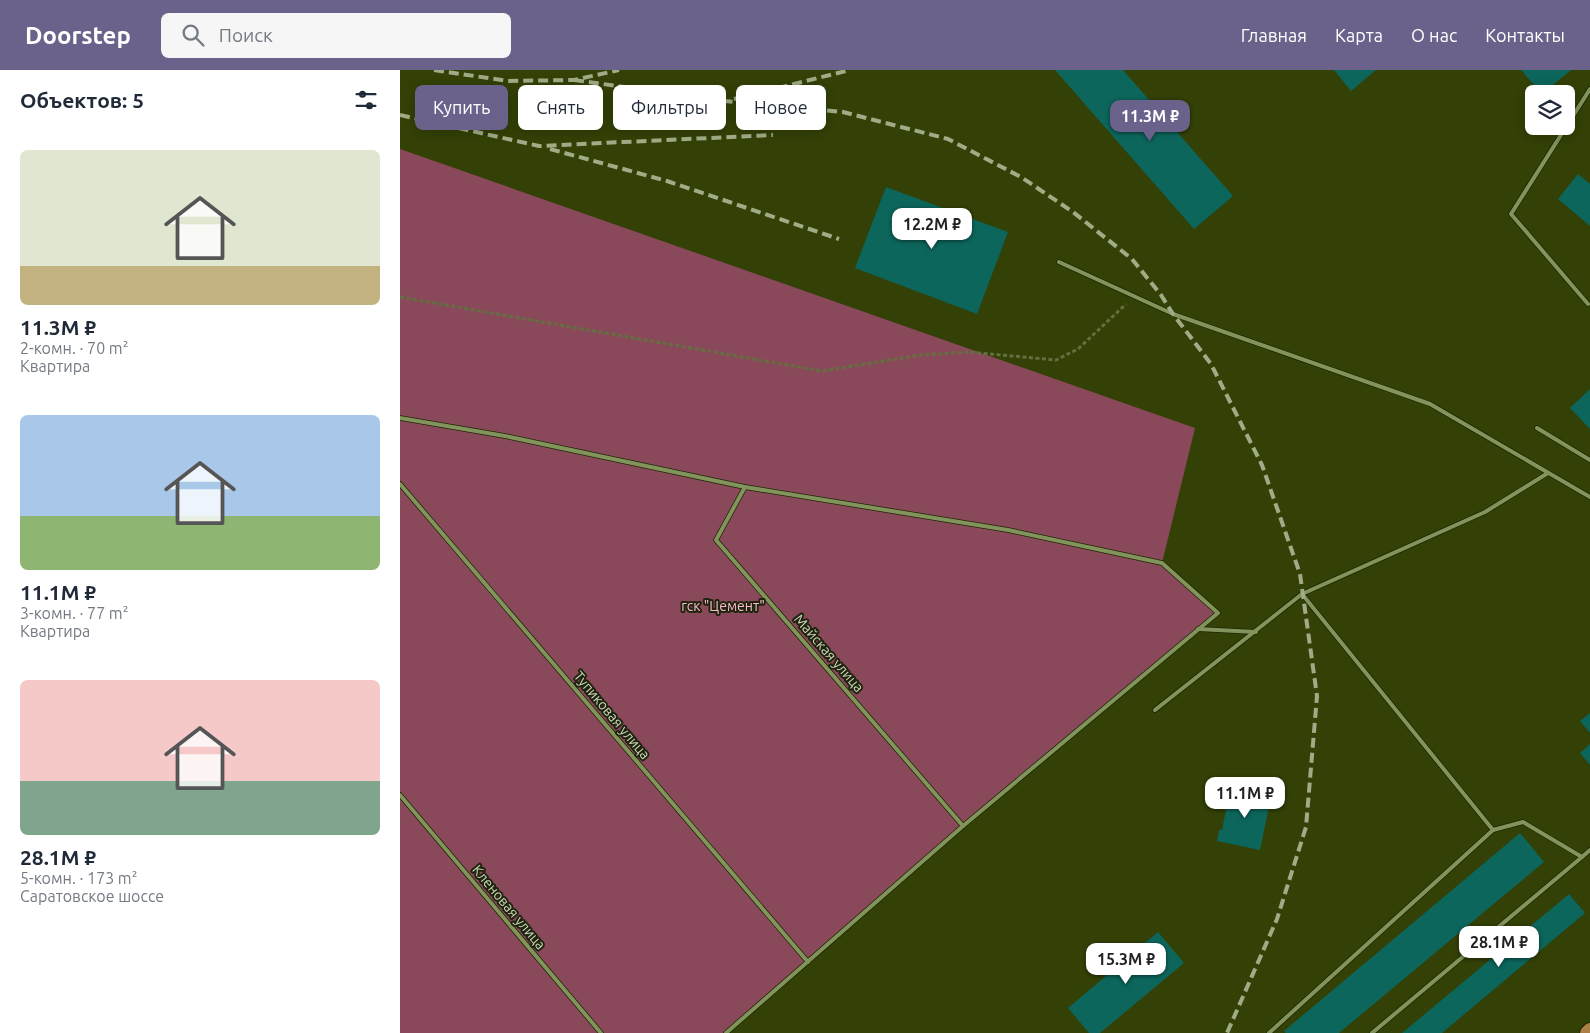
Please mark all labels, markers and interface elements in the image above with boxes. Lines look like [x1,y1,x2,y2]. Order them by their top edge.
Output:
search box [161,13,511,58]
icon: search [179,21,207,49]
text: Doorstep [25,22,131,49]
text: Поиск [219,24,273,46]
text: Главная [1241,25,1307,45]
text: Карта [1335,25,1383,45]
text: О нас [1411,25,1457,45]
text: Контакты [1485,25,1565,45]
chip: Купить [415,85,508,130]
chip: Снять [518,85,603,130]
chip: Фильтры [613,85,726,130]
chip: Новое [736,85,826,130]
map controls [1525,85,1575,135]
button: layers [1525,85,1575,135]
icon: filters [352,86,380,114]
text: Объектов: 5 [20,88,144,112]
pin: 11.3M ₽ [1104,100,1196,142]
text: 11.3M ₽ [1121,107,1179,125]
icon: home [155,183,245,273]
pin: 12.2M ₽ [886,208,978,250]
text: 12.2M ₽ [903,215,961,233]
text: 11.3M ₽ [20,315,96,339]
text: 2-комн. · 70 m² [20,339,128,357]
text: Квартира [20,357,90,375]
icon: home [155,448,245,538]
text: 11.1M ₽ [20,580,96,604]
park label: гск "Цемент" [681,598,765,614]
text: 3-комн. · 77 m² [20,604,128,622]
street label: Майская улица [791,611,867,695]
text: Квартира [20,622,90,640]
street label: Тупиковая улица [571,668,653,762]
icon: home [155,713,245,803]
pin: 11.1M ₽ [1199,776,1291,819]
text: 11.1M ₽ [1216,784,1274,802]
text: 28.1M ₽ [20,845,96,869]
street label: Кленовая улица [469,862,549,952]
text: 5-комн. · 173 m² [20,869,137,887]
text: Саратовское шоссе [20,887,164,905]
pin: 28.1M ₽ [1453,926,1545,968]
text: 28.1M ₽ [1470,933,1528,951]
pin: 15.3M ₽ [1080,942,1172,985]
text: 15.3M ₽ [1097,950,1155,968]

